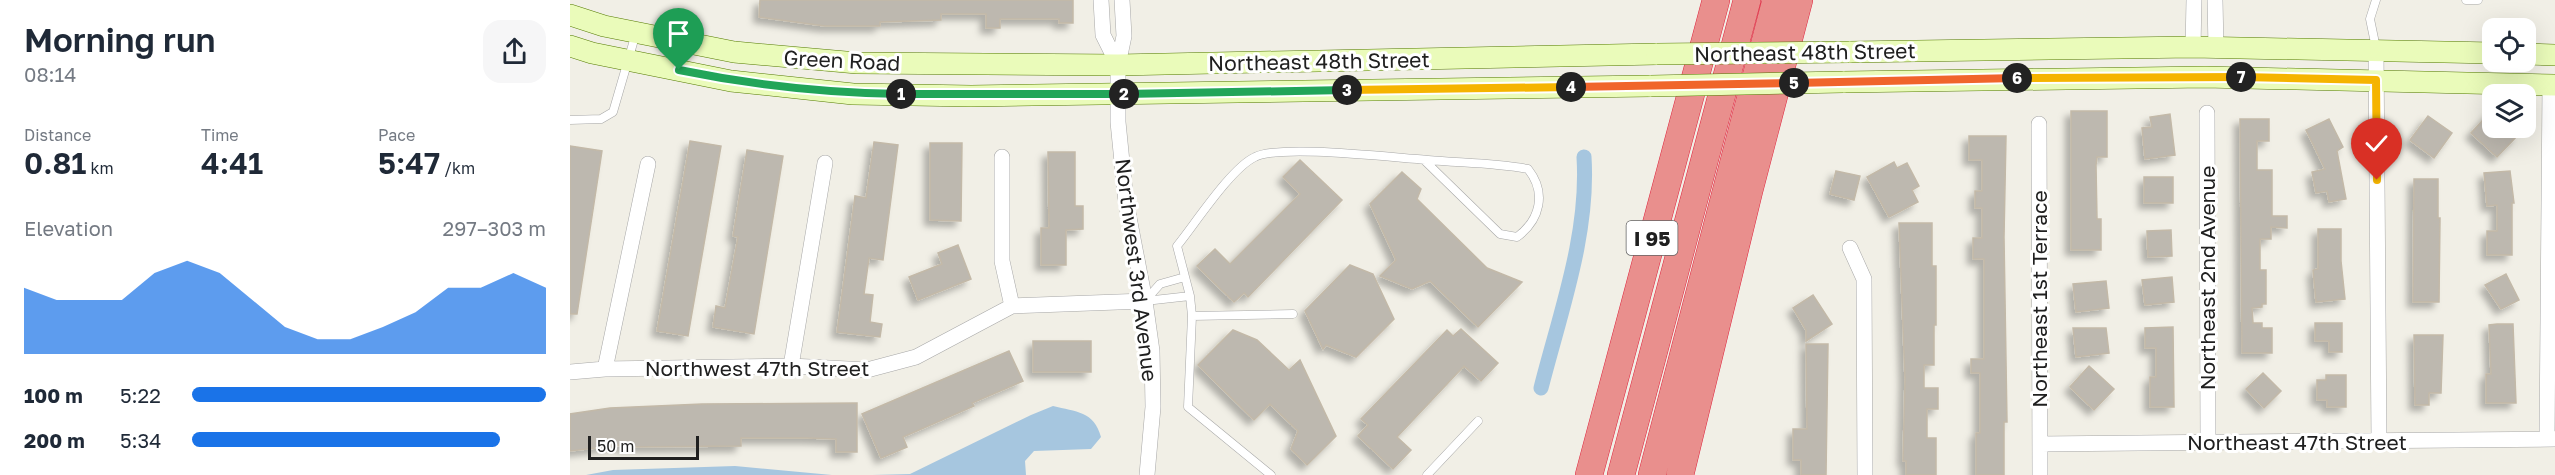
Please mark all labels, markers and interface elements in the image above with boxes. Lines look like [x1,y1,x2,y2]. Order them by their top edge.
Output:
pin [653,8,704,70]
icon: arrive [662,17,695,50]
map controls [2482,18,2536,138]
button: locate [2482,18,2536,72]
text: Morning run [24,20,216,59]
button: share [483,20,546,83]
street label: Northeast 48th Street [1694,37,1916,67]
street label: Green Road [783,44,901,76]
street label: Northeast 48th Street [1208,46,1430,76]
text: 08:14 [24,62,77,86]
pin: 7 [2226,62,2256,92]
pin: 6 [2002,63,2032,93]
text: 7 [2237,67,2245,87]
pin: 5 [1779,68,1809,98]
text: 6 [2012,68,2022,88]
pin: 4 [1556,72,1586,102]
text: 5 [1789,73,1799,93]
pin: 3 [1332,75,1362,105]
text: 4 [1566,77,1576,97]
pin: 1 [886,79,916,109]
pin: 2 [1109,79,1139,109]
text: 3 [1342,80,1352,100]
text: 1 [897,84,905,104]
text: 2 [1119,84,1129,104]
button: layers [2482,84,2536,138]
pin [2351,118,2402,180]
text: Distance [24,125,91,145]
text: Time [201,125,239,145]
text: Pace [378,125,415,145]
icon: check [2360,127,2393,160]
text: 0.81 [24,145,86,181]
text: 4:41 [201,145,263,181]
text: 5:47 [378,145,440,181]
street label: Northwest 3rd Avenue [1110,157,1164,383]
text: km [86,158,114,178]
text: /km [440,158,475,178]
street label: Northeast 2nd Avenue [2194,166,2220,390]
street label: Northeast 1st Terrace [2026,190,2052,408]
text: Elevation [24,216,113,240]
text: 297–303 m [443,216,546,240]
road number: I 95 [1626,221,1678,255]
street label: Northwest 47th Street [645,355,869,381]
text: 100 m [24,383,83,407]
text: 5:22 [120,383,161,407]
text: 200 m [24,428,85,452]
text: 5:34 [120,428,162,452]
street label: Northeast 47th Street [2187,429,2407,455]
scale bar [588,433,699,460]
text: 50 m [597,436,634,456]

